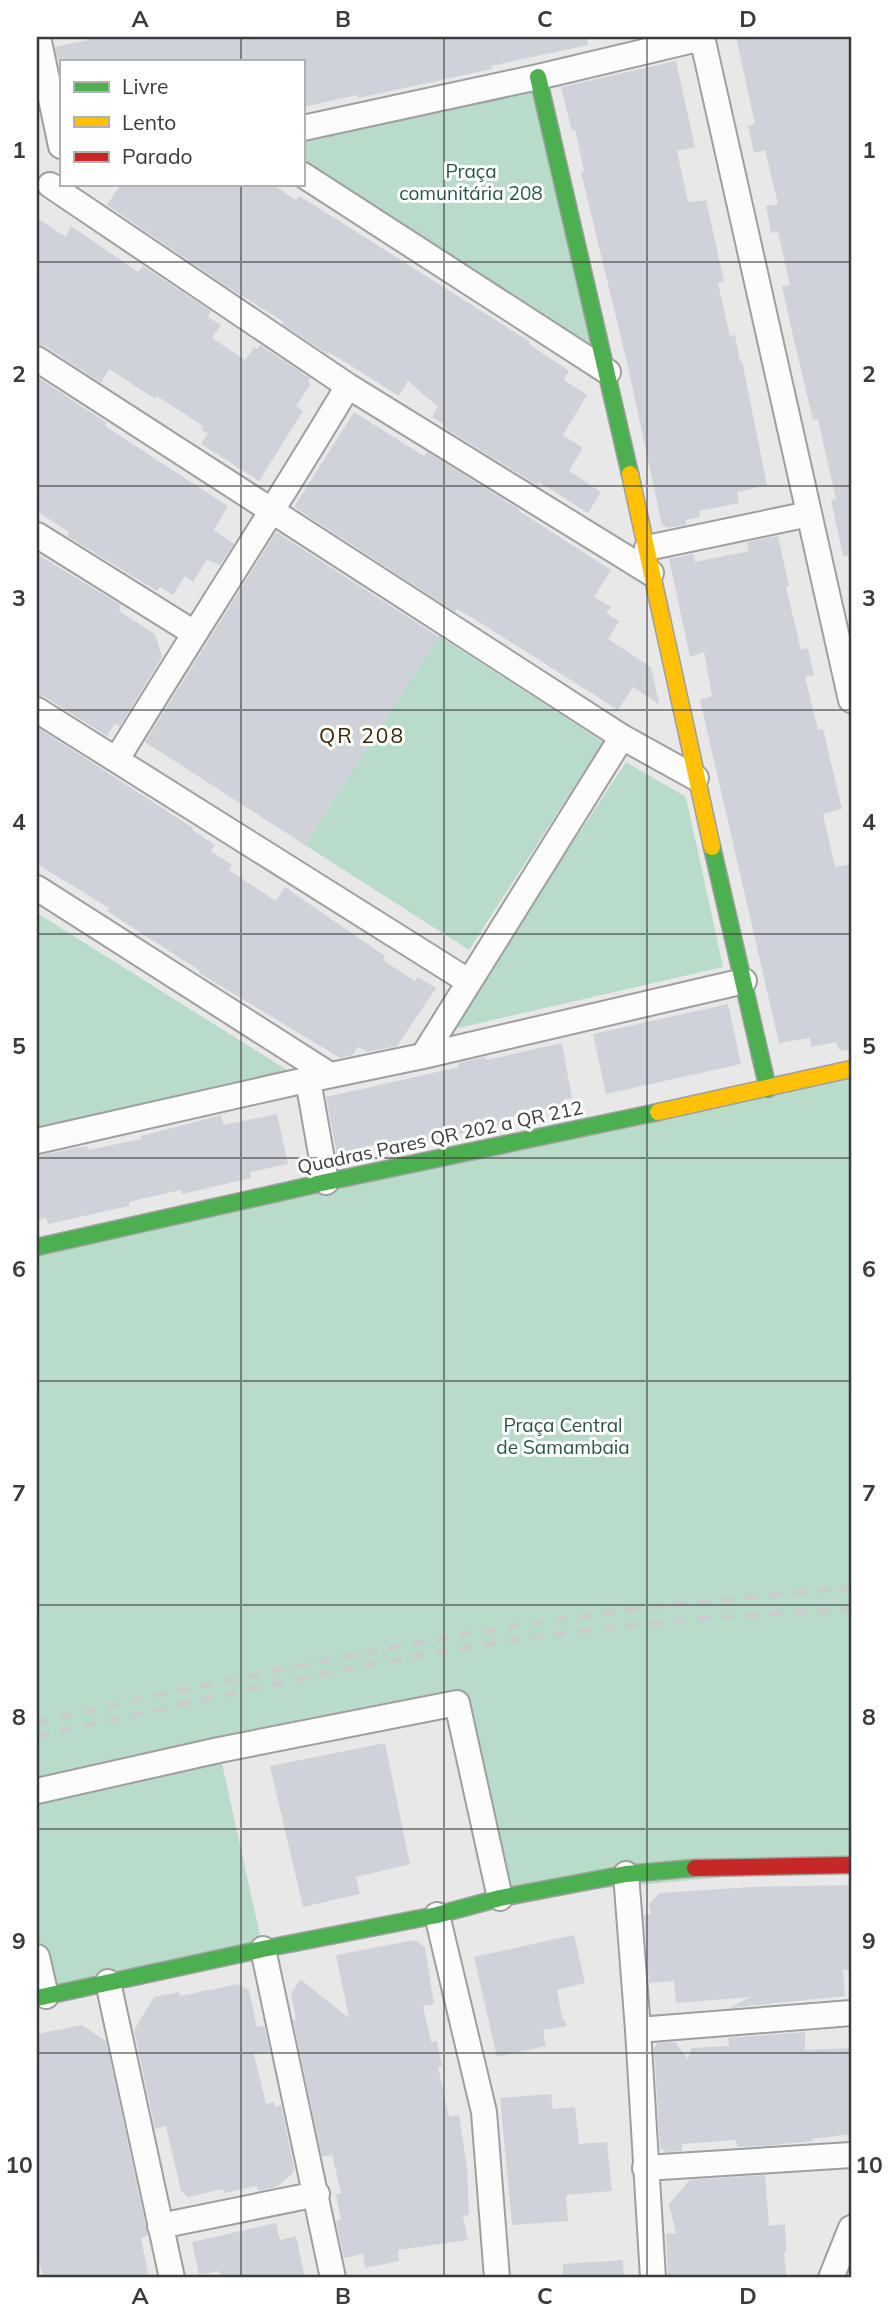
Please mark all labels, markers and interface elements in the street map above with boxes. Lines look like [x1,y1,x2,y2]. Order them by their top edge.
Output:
text: A [131,4,149,33]
text: B [335,4,351,33]
text: C [537,4,553,33]
text: D [739,4,757,33]
legend [60,60,304,186]
text: Livre [122,73,169,99]
text: Lento [122,109,176,135]
text: 1 [12,135,26,164]
text: 1 [862,135,876,164]
text: Parado [122,143,192,169]
park label: Praça comunitária 208 [399,159,543,205]
text: 2 [12,359,26,388]
text: 2 [862,359,876,388]
text: 3 [12,583,26,612]
text: 3 [862,583,876,612]
district label: QR 208 [319,722,405,748]
text: 4 [12,807,26,836]
text: 4 [862,807,876,836]
text: 5 [12,1031,26,1060]
text: 5 [862,1031,876,1060]
street label: Quadras Pares QR 202 a QR 212 [295,1095,585,1179]
text: 6 [12,1254,26,1283]
text: 6 [862,1254,876,1283]
park label: Praça Central de Samambaia [496,1413,630,1459]
text: 7 [12,1478,26,1507]
text: 7 [862,1478,876,1507]
text: 8 [12,1702,26,1731]
text: 8 [862,1702,876,1731]
text: 9 [12,1926,26,1955]
text: 9 [862,1926,876,1955]
text: 10 [5,2150,33,2179]
text: 10 [855,2150,883,2179]
text: A [131,2281,149,2310]
text: B [335,2281,351,2310]
text: C [537,2281,553,2310]
text: D [739,2281,757,2310]

